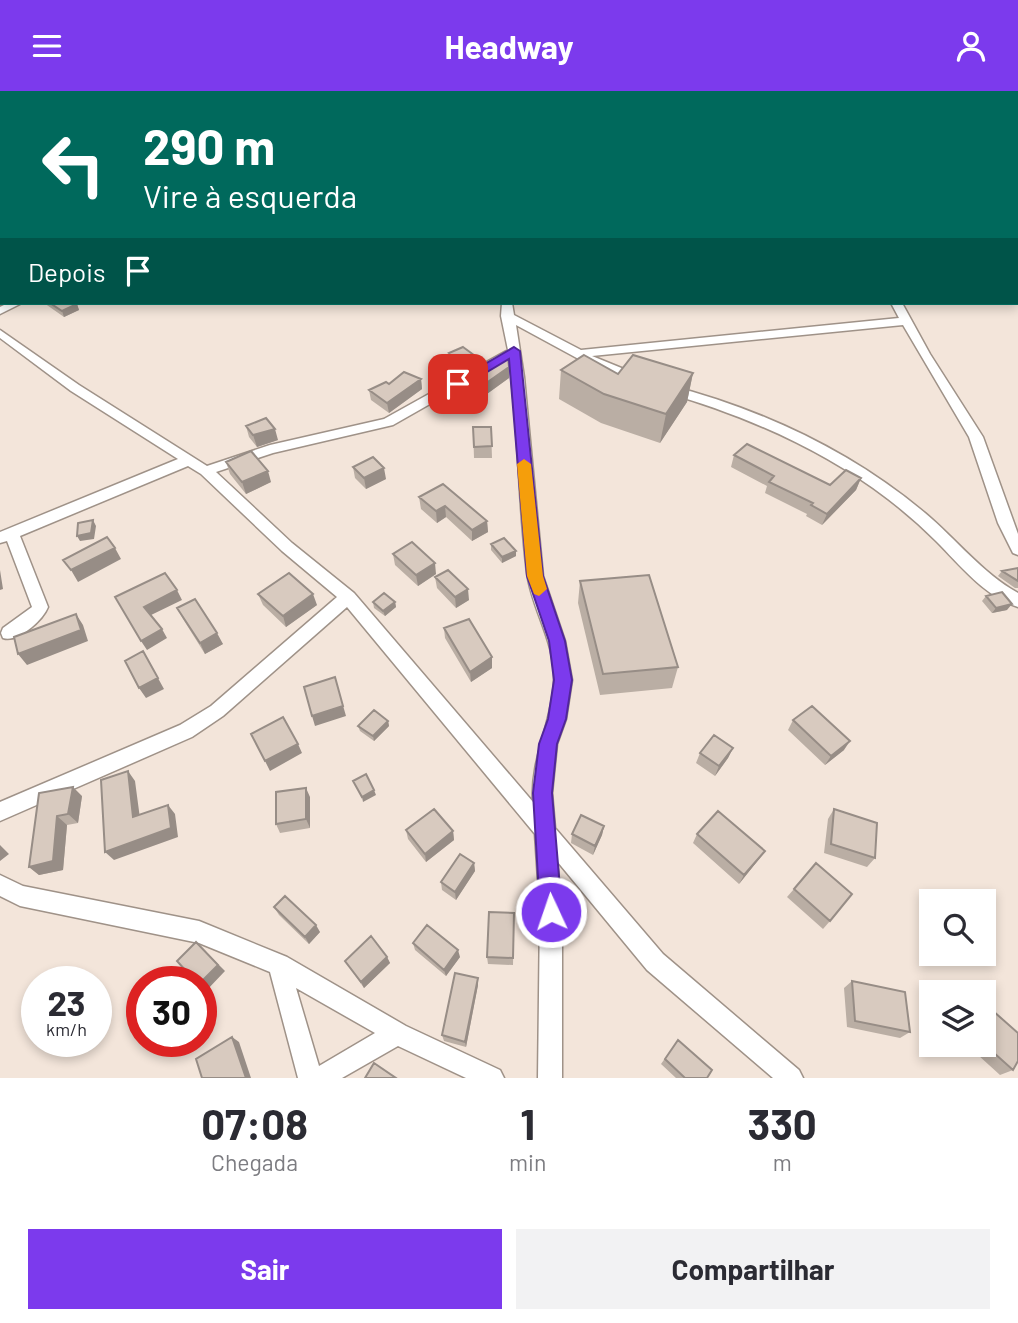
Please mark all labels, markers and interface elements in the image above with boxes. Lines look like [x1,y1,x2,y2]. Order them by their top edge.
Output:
icon: menu [28,27,66,65]
text: Headway [444,27,574,65]
icon: person [952,27,990,65]
text: 290 m [143,116,275,175]
icon: left [28,119,119,210]
text: Vire à esquerda [143,176,357,214]
icon: arrive [119,252,157,290]
text: Depois [28,256,105,287]
pin [428,354,488,414]
icon: arrive [439,365,477,403]
position arrow [514,875,588,949]
map controls [919,889,996,1057]
button: search [919,889,996,966]
speed limit sign: 30 [126,966,217,1057]
button: layers [919,980,996,1057]
text: 23 [47,981,86,1023]
text: km/h [46,1018,87,1040]
text: 07:08 [201,1098,308,1148]
text: 1 [520,1098,535,1148]
text: 330 [748,1098,817,1148]
text: Chegada [211,1148,298,1176]
text: min [509,1148,546,1176]
text: m [773,1148,792,1176]
button: Sair [28,1229,502,1309]
button: Compartilhar [516,1229,990,1309]

